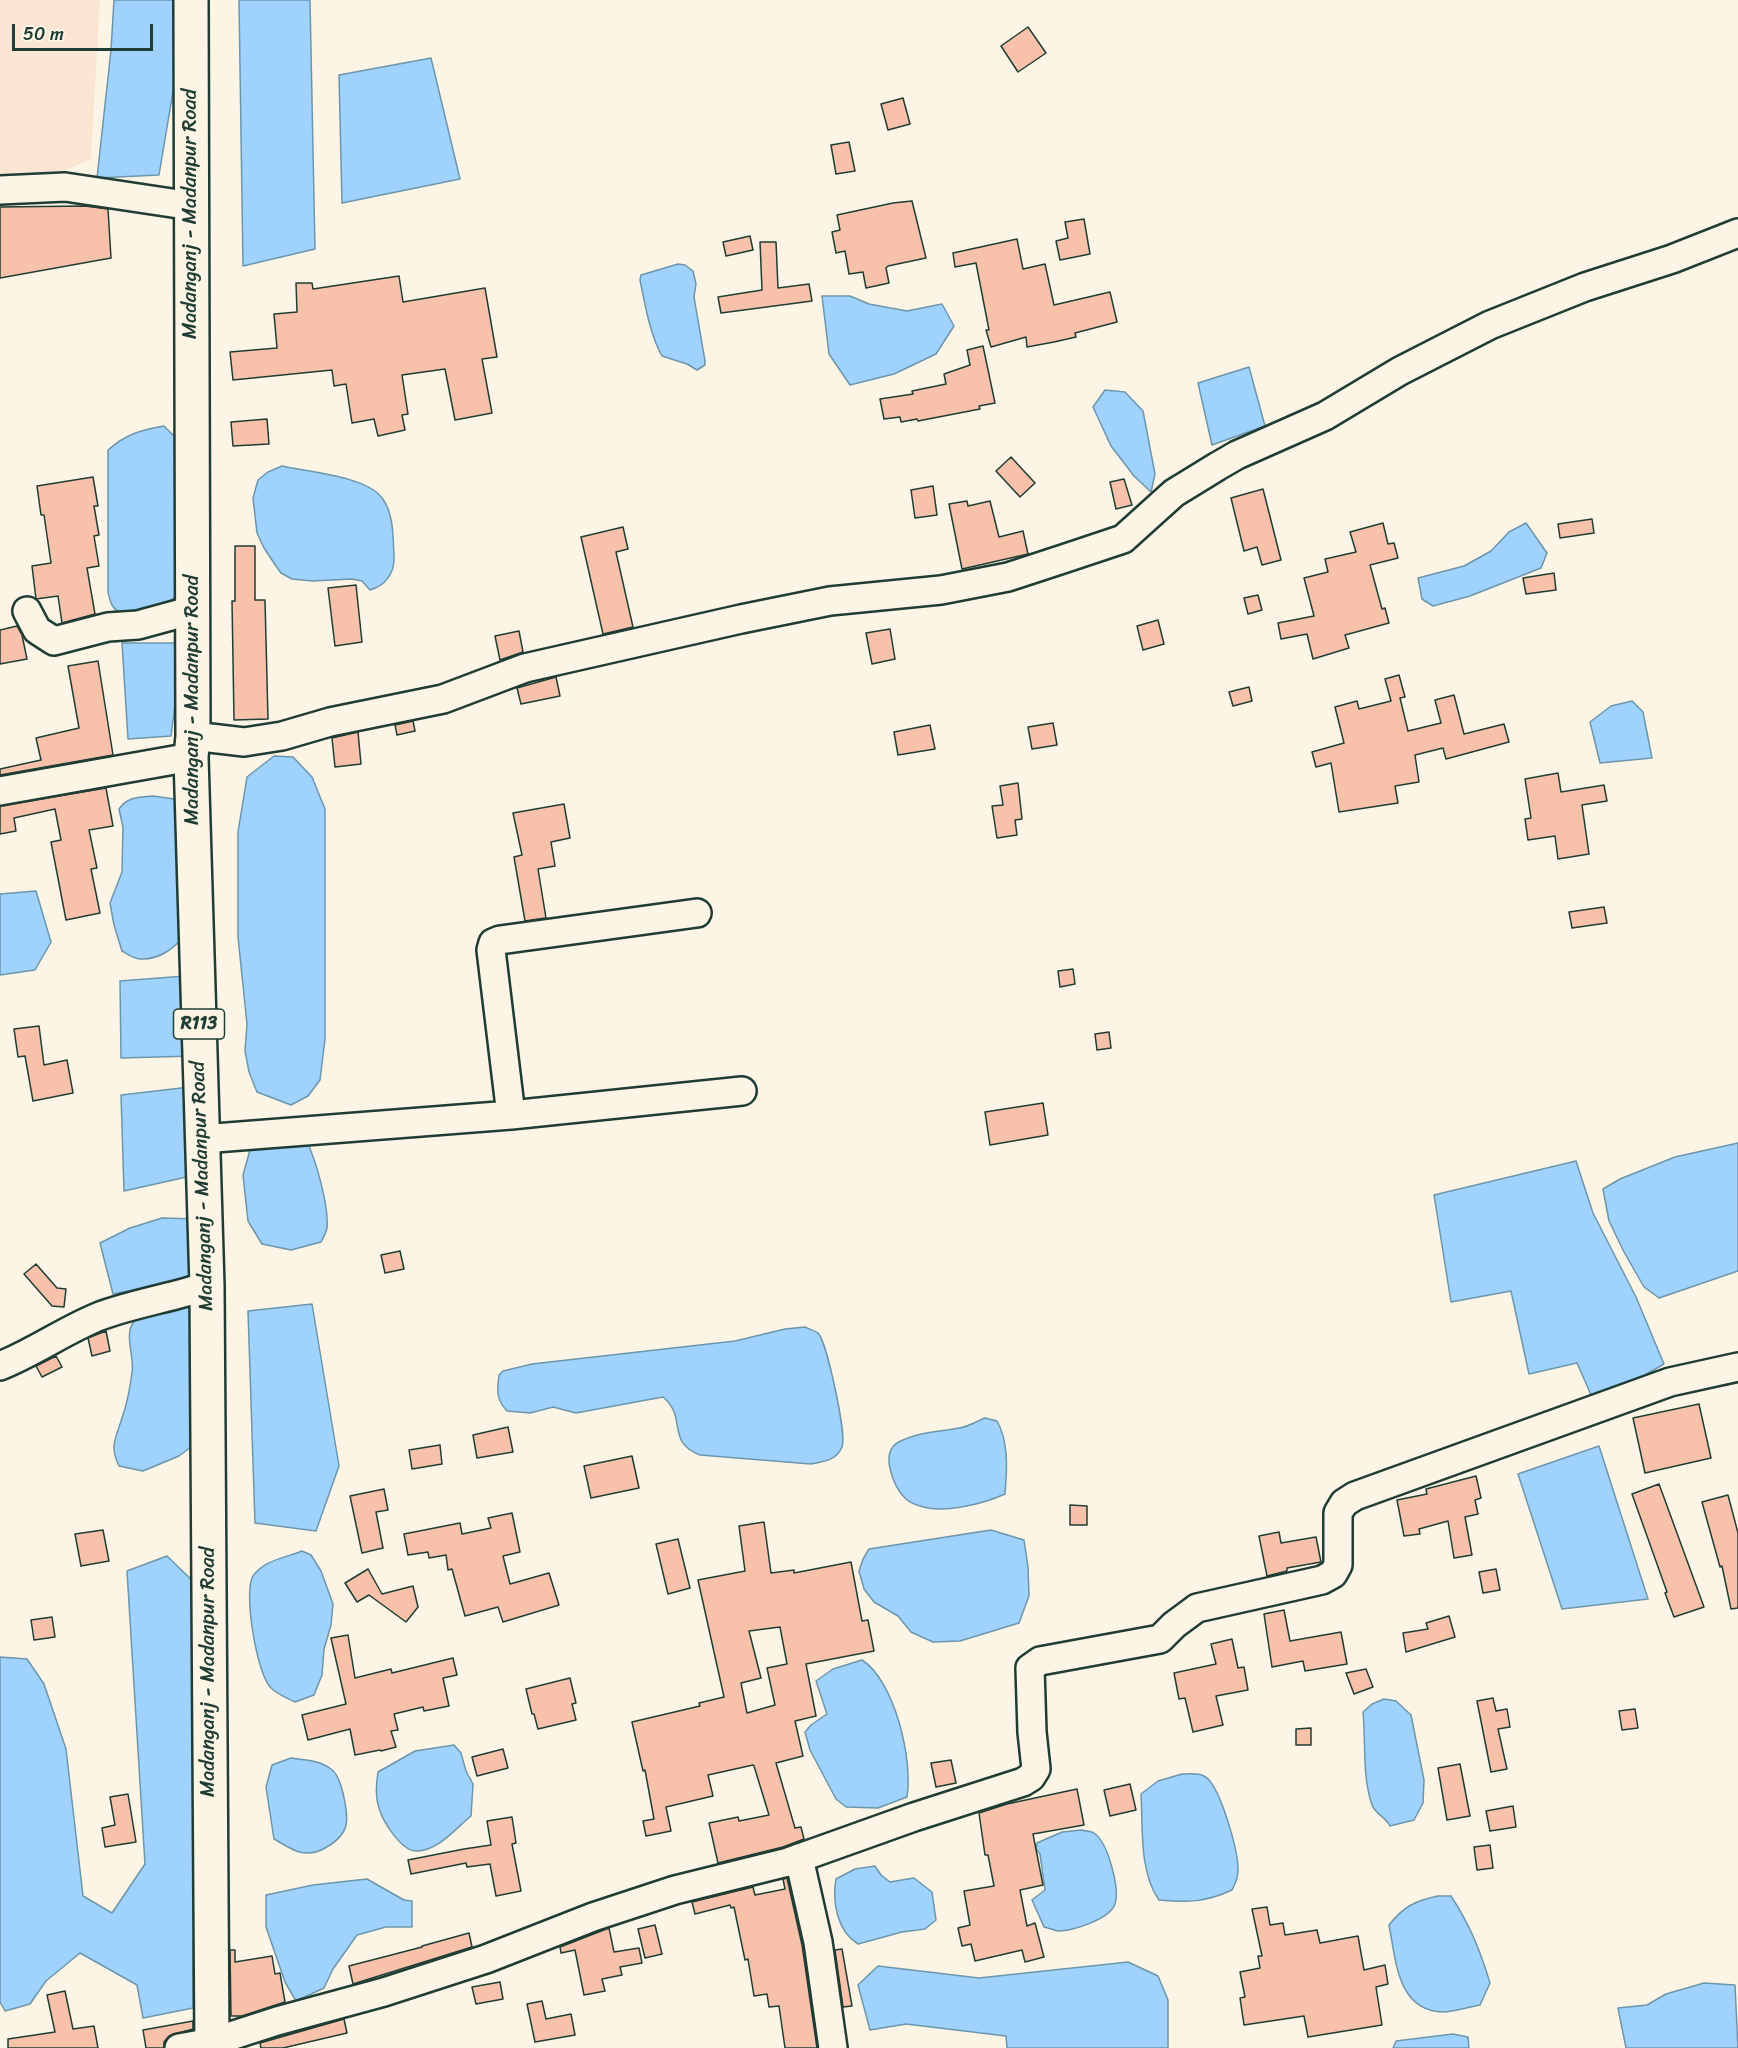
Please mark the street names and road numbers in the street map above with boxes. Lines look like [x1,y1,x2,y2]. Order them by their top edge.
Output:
street label: Madanganj - Madanpur Road [179,89,203,339]
street label: Madanganj - Madanpur Road [181,575,205,825]
road number: R113 [174,1009,224,1039]
street label: Madanganj - Madanpur Road [187,1061,219,1311]
street label: Madanganj - Madanpur Road [197,1547,221,1797]

